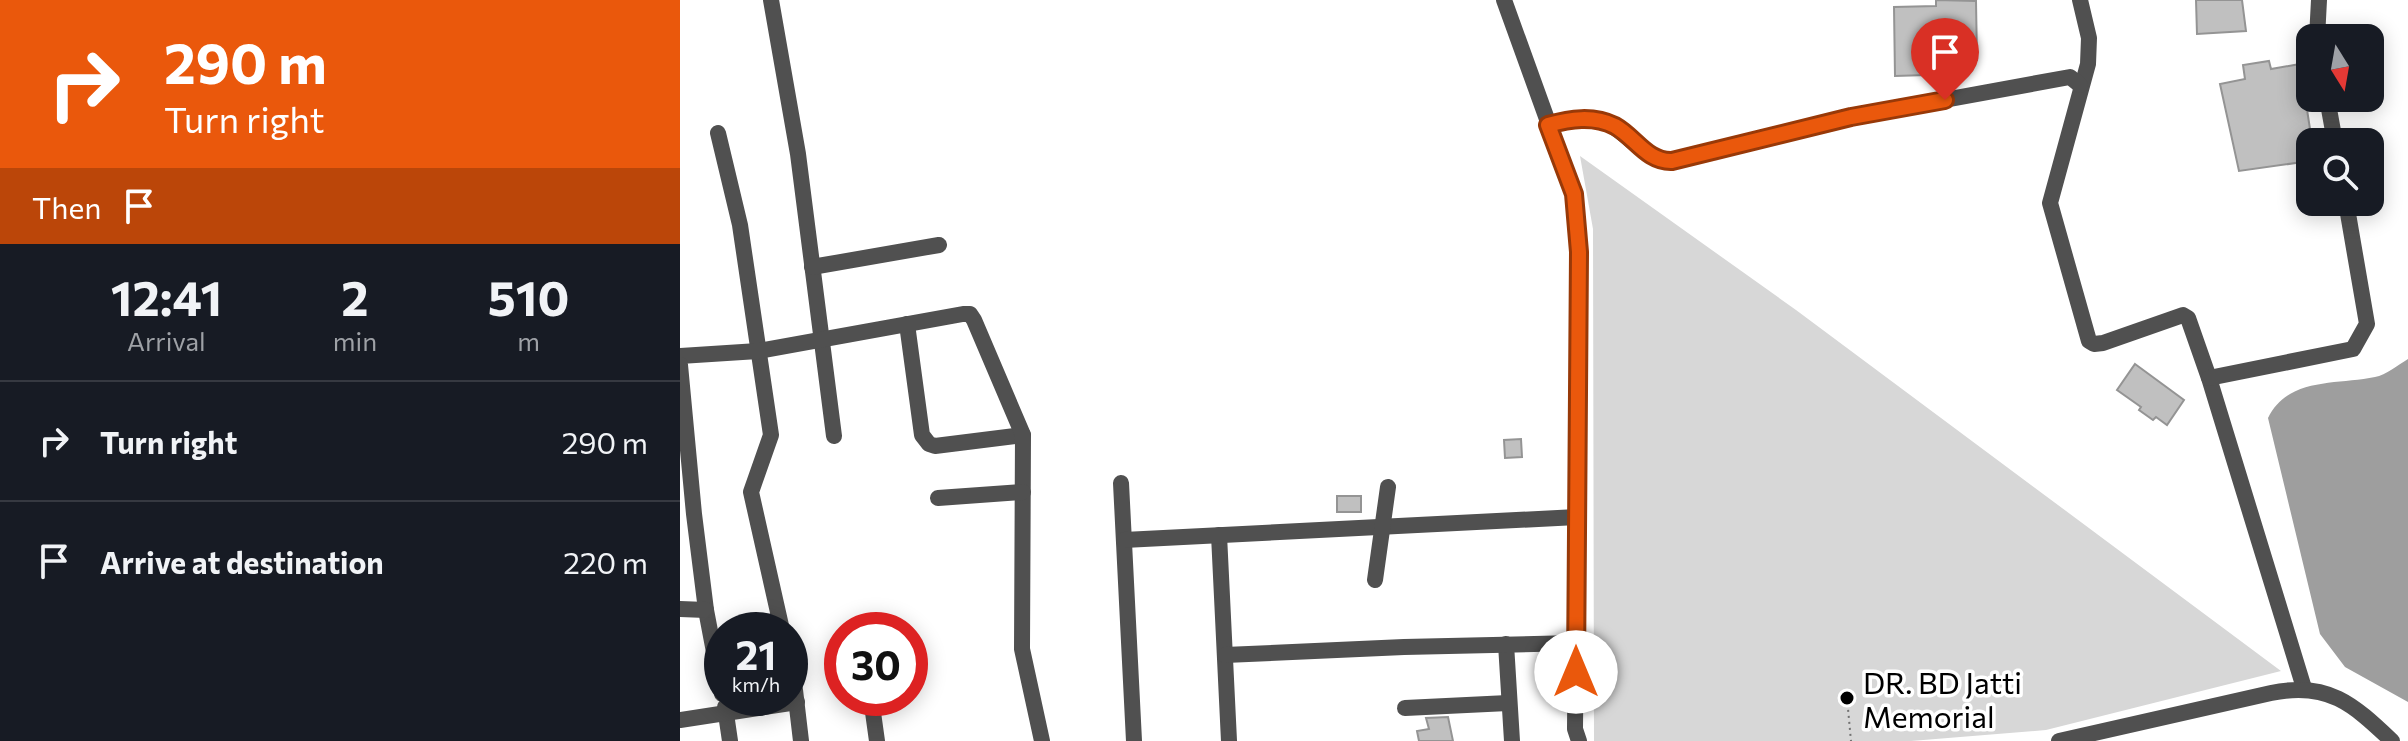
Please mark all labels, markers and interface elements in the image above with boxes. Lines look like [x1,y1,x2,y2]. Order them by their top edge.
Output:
pin [1911,18,1979,100]
north arrow [2296,24,2384,112]
map controls [2296,24,2384,216]
text: 290 m [164,27,327,96]
icon: arrive [1923,30,1967,74]
icon: right [32,32,136,136]
text: Turn right [164,96,325,140]
button: search [2296,128,2384,216]
icon: arrive [117,184,161,228]
text: Then [32,188,101,225]
text: 12:41 [111,267,222,326]
text: 2 [341,267,369,326]
text: 510 [488,267,569,326]
text: Arrival [127,325,206,356]
text: min [333,325,377,356]
text: m [517,325,540,356]
icon: right [32,419,76,463]
text: Turn right [100,423,237,460]
text: 290 m [562,423,648,460]
icon: arrive [32,539,76,583]
text: Arrive at destination [100,543,384,580]
text: 220 m [563,543,648,580]
speed limit sign: 30 [824,612,928,716]
text: 21 [736,629,776,678]
position arrow [1534,630,1618,714]
place label: DR. BD Jatti Memorial [1863,663,2022,734]
text: km/h [732,672,780,696]
marker: DR. BD Jatti Memorial [1838,689,1856,707]

